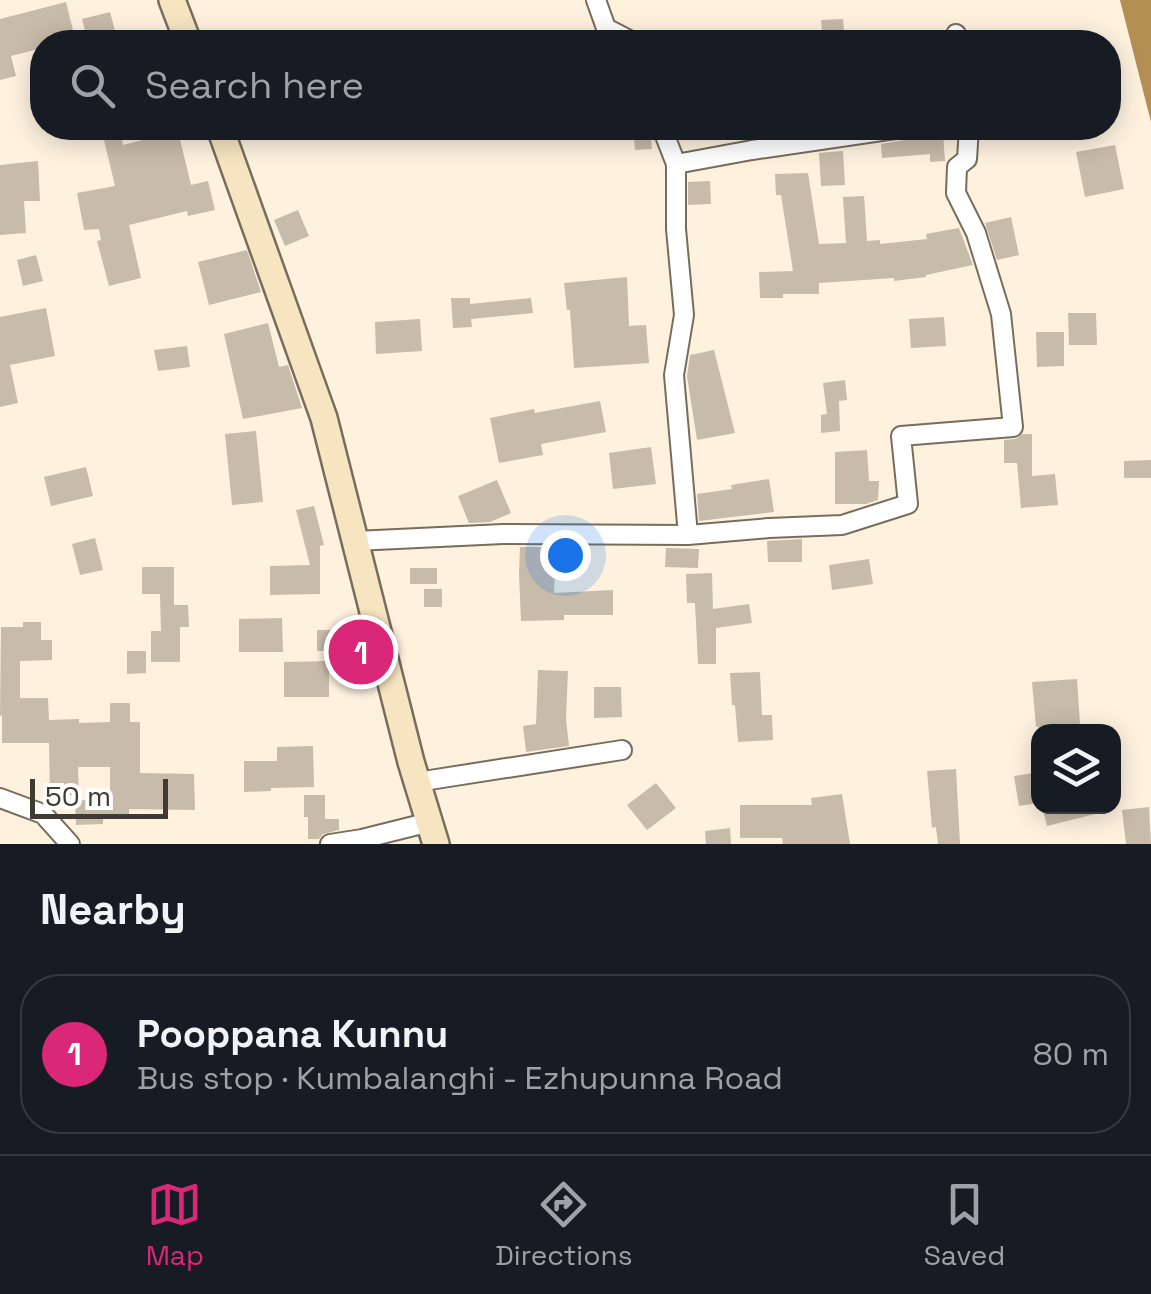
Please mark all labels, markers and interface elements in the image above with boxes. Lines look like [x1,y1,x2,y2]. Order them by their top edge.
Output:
search box [30,30,1121,140]
icon: search [65,58,120,113]
text: Search here [145,61,364,109]
your location [540,530,591,581]
pin: 1 [328,614,394,690]
map controls [1031,724,1121,814]
button: layers [1031,724,1121,814]
scale bar [30,774,168,818]
text: 50 m [45,778,111,814]
text: Nearby [40,883,186,936]
text: Pooppana Kunnu [137,1010,448,1058]
text: 1 [67,1034,82,1074]
text: 80 m [1033,1034,1109,1074]
text: Bus stop · Kumbalanghi - Ezhupunna Road [137,1058,783,1098]
tab: Map [146,1177,204,1273]
tab: Directions [495,1177,632,1273]
tab: Saved [924,1177,1005,1273]

